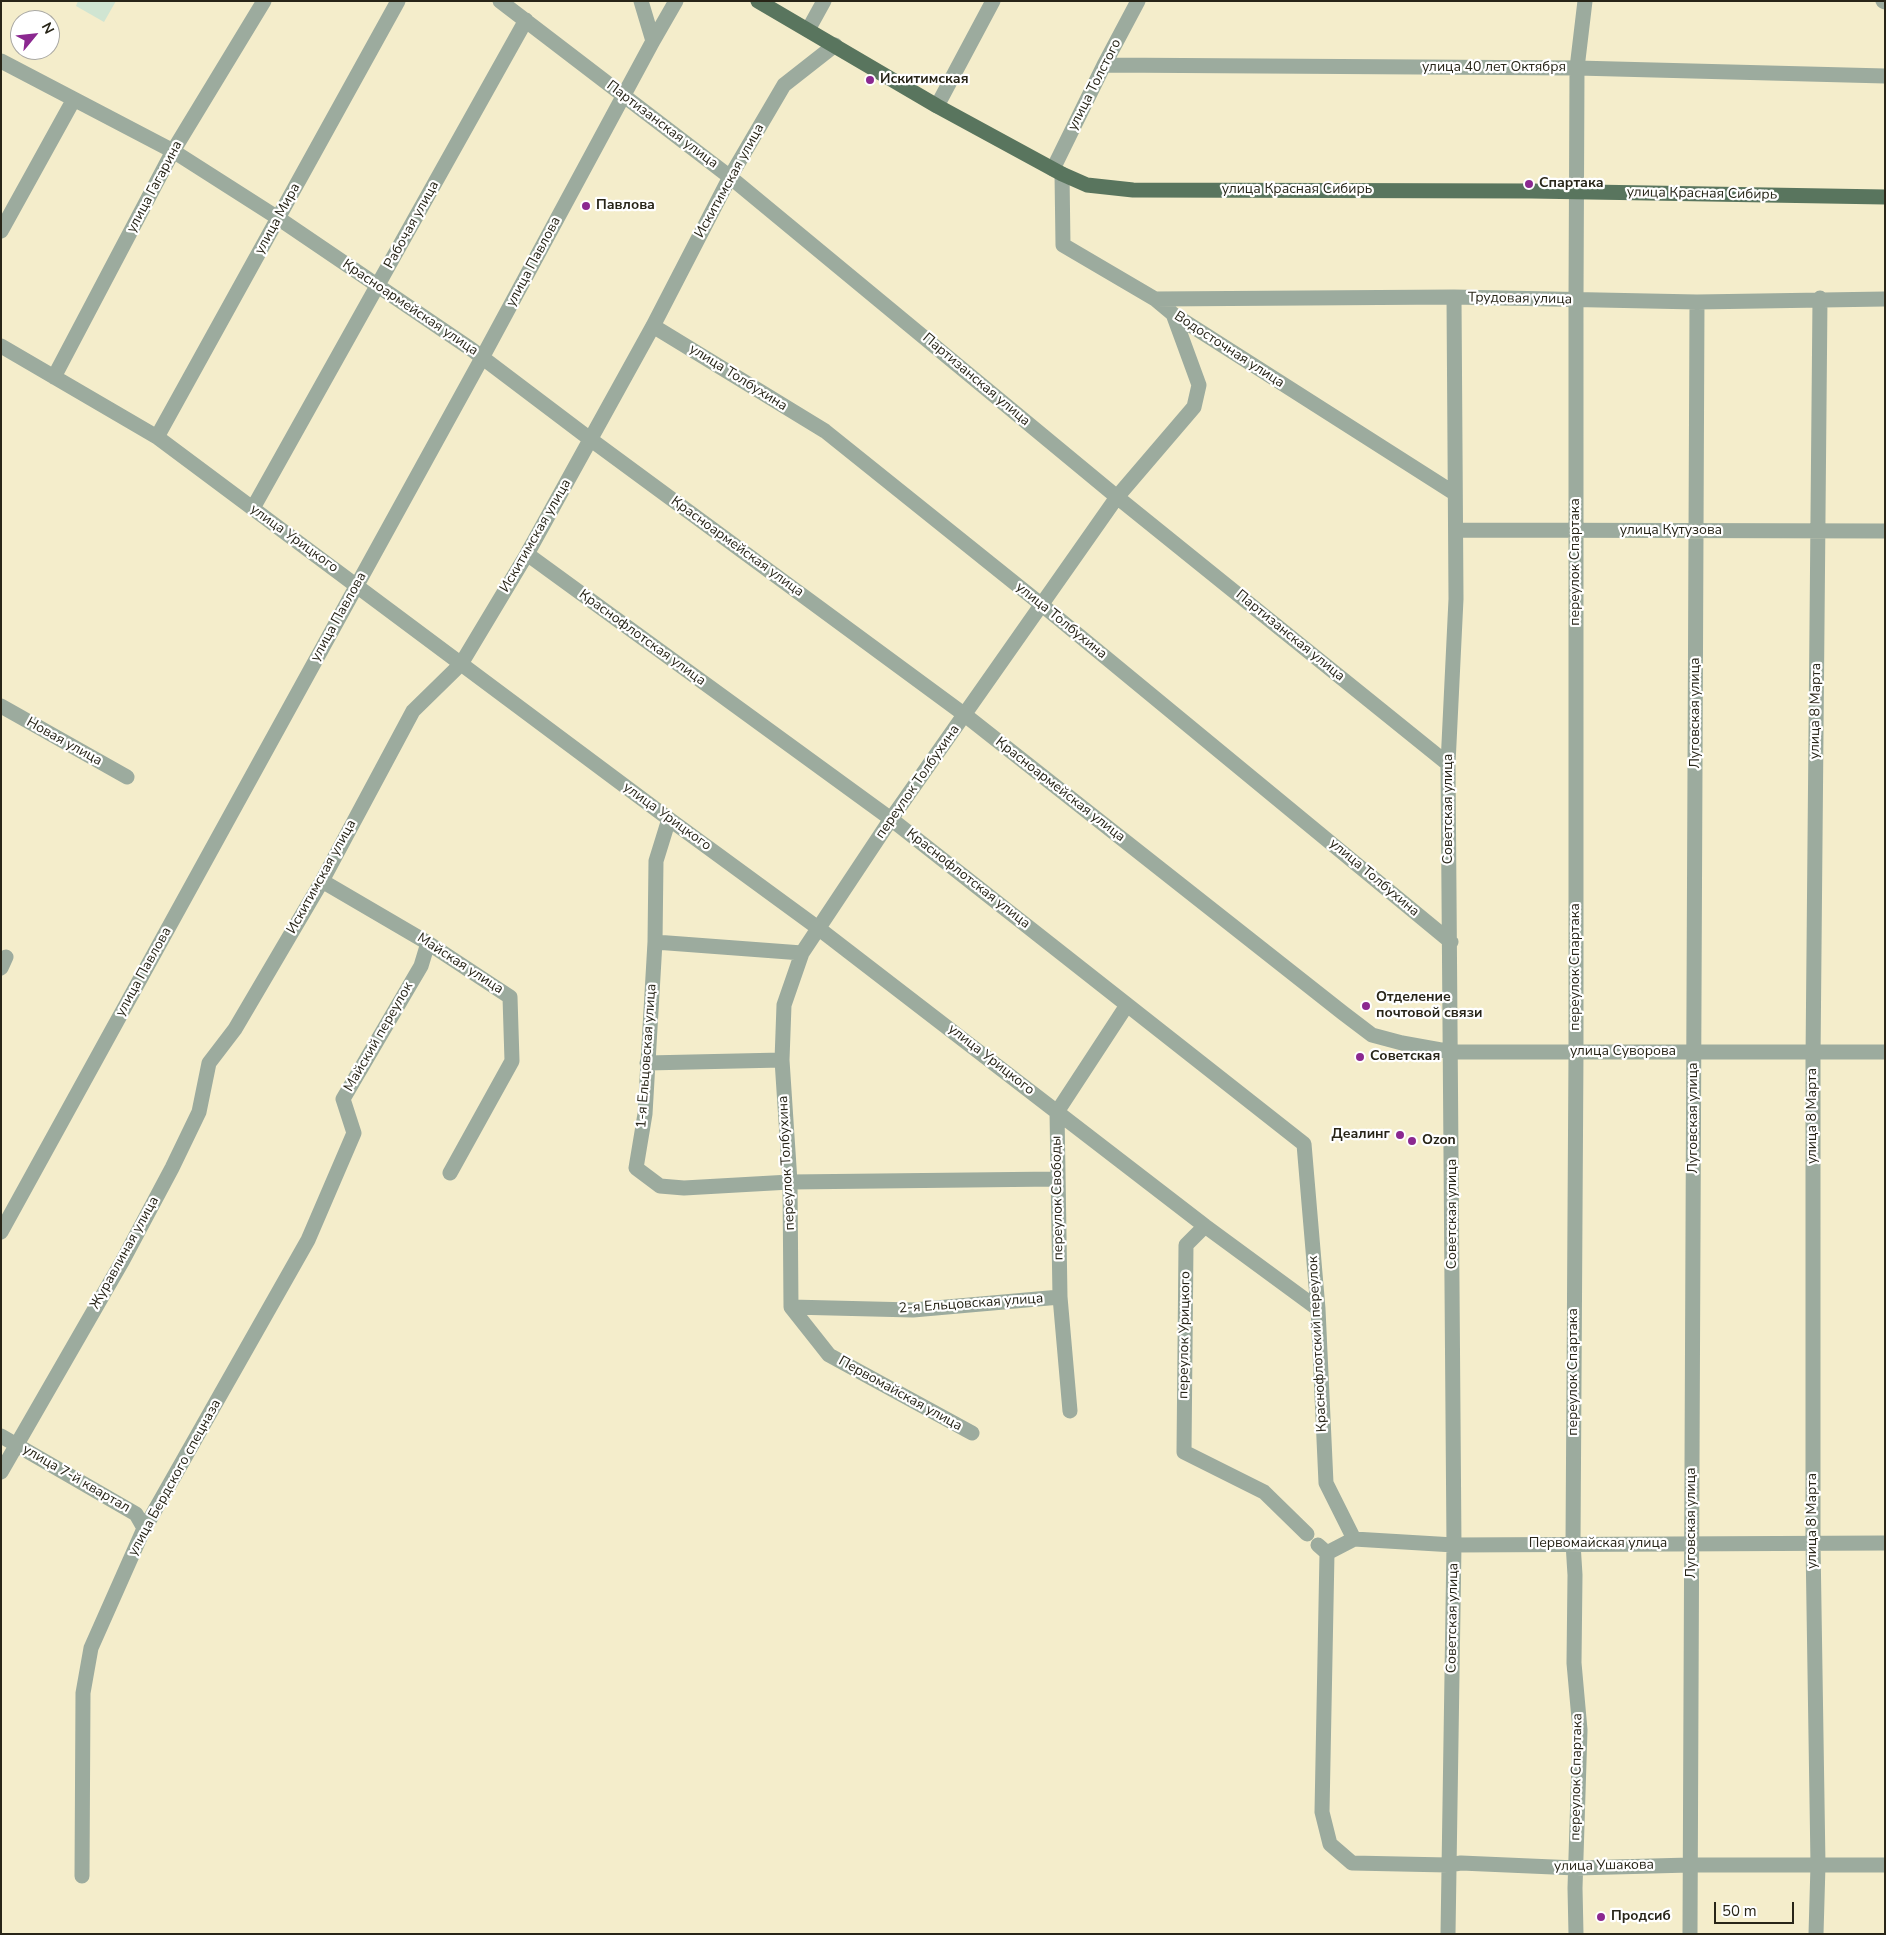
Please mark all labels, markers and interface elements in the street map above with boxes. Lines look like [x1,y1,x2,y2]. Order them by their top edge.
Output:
north arrow [10,10,60,60]
text: N [37,19,59,37]
street label: улица Толстого [1065,36,1125,134]
street label: улица 40 лет Октября [1422,60,1566,76]
place label: Искитимская [880,72,969,88]
marker: Искитимская [864,74,876,86]
street label: Партизанская улица [603,78,721,172]
street label: Искитимская улица [692,121,768,241]
street label: улица Гагарина [124,138,186,236]
place label: Спартака [1539,176,1604,192]
street label: Рабочая улица [381,178,443,272]
marker: Спартака [1523,178,1535,190]
street label: улица Мира [252,181,304,257]
street label: улица Красная Сибирь [1222,182,1372,198]
street label: улица Красная Сибирь [1627,184,1777,204]
place label: Павлова [596,198,655,214]
marker: Павлова [580,200,592,212]
street label: улица Павлова [503,214,565,310]
street label: Красноармейская улица [339,256,481,360]
street label: Трудовая улица [1468,290,1572,308]
street label: Водосточная улица [1171,308,1287,392]
street label: Партизанская улица [919,330,1033,430]
street label: улица Толбухина [686,341,790,415]
street label: Искитимская улица [497,476,575,596]
street label: Красноармейская улица [667,493,807,601]
street label: переулок Спартака [1568,498,1584,626]
street label: улица Урицкого [247,501,341,577]
street label: улица Кутузова [1620,523,1722,539]
street label: улица Павлова [308,569,370,665]
street label: улица Толбухина [1012,579,1110,663]
street label: Краснофлотская улица [575,586,709,690]
street label: Партизанская улица [1232,587,1348,685]
street label: Луговская улица [1688,657,1704,769]
street label: улица 8 Марта [1807,663,1825,759]
street label: Новая улица [23,714,105,770]
street label: переулок Толбухина [872,722,964,842]
street label: Красноармейская улица [992,734,1128,846]
street label: Советская улица [1441,754,1457,864]
street label: улица Урицкого [620,779,714,855]
street label: Искитимская улица [284,817,360,937]
street label: Краснофлотская улица [903,825,1033,933]
street label: улица Толбухина [1326,835,1422,921]
street label: переулок Спартака [1568,903,1584,1031]
street label: улица Павлова [113,924,175,1020]
street label: Майская улица [414,930,506,998]
street label: Майский переулок [341,979,417,1095]
street label: 1-я Ельцовская улица [634,983,660,1129]
place label: Отделение почтовой связи [1376,990,1482,1022]
marker: Отделение почтовой связи [1360,1000,1372,1012]
street label: улица Урицкого [944,1021,1038,1099]
street label: улица Суворова [1570,1044,1676,1060]
place label: Советская [1370,1049,1440,1065]
marker: Советская [1354,1051,1366,1063]
street label: Луговская улица [1686,1062,1702,1174]
street label: улица 8 Марта [1805,1068,1821,1164]
street label: переулок Толбухина [775,1095,799,1231]
place label: Деалинг [1331,1127,1390,1143]
marker: Деалинг [1394,1129,1406,1141]
place label: Ozon [1422,1133,1456,1149]
street label: переулок Свободы [1049,1135,1067,1261]
marker: Ozon [1406,1135,1418,1147]
street label: Советская улица [1445,1159,1461,1269]
street label: Журавлиная улица [87,1194,163,1312]
street label: Краснофлотский переулок [1305,1255,1331,1433]
street label: переулок Урицкого [1175,1271,1195,1399]
street label: 2-я Ельцовская улица [898,1291,1044,1317]
street label: переулок Спартака [1566,1308,1582,1436]
street label: Первомайская улица [835,1353,965,1435]
street label: улица Бердского спецназа [125,1397,225,1559]
street label: улица 7-й квартал [19,1441,133,1517]
street label: Луговская улица [1684,1467,1700,1579]
street label: улица 8 Марта [1805,1473,1821,1569]
street label: Первомайская улица [1529,1536,1667,1552]
street label: Советская улица [1444,1563,1462,1673]
street label: переулок Спартака [1567,1713,1587,1841]
street label: улица Ушакова [1554,1857,1654,1875]
scale bar [1716,1892,1796,1924]
text: 50 m [1722,1901,1757,1921]
place label: Продсиб [1611,1909,1671,1925]
marker: Продсиб [1595,1911,1607,1923]

